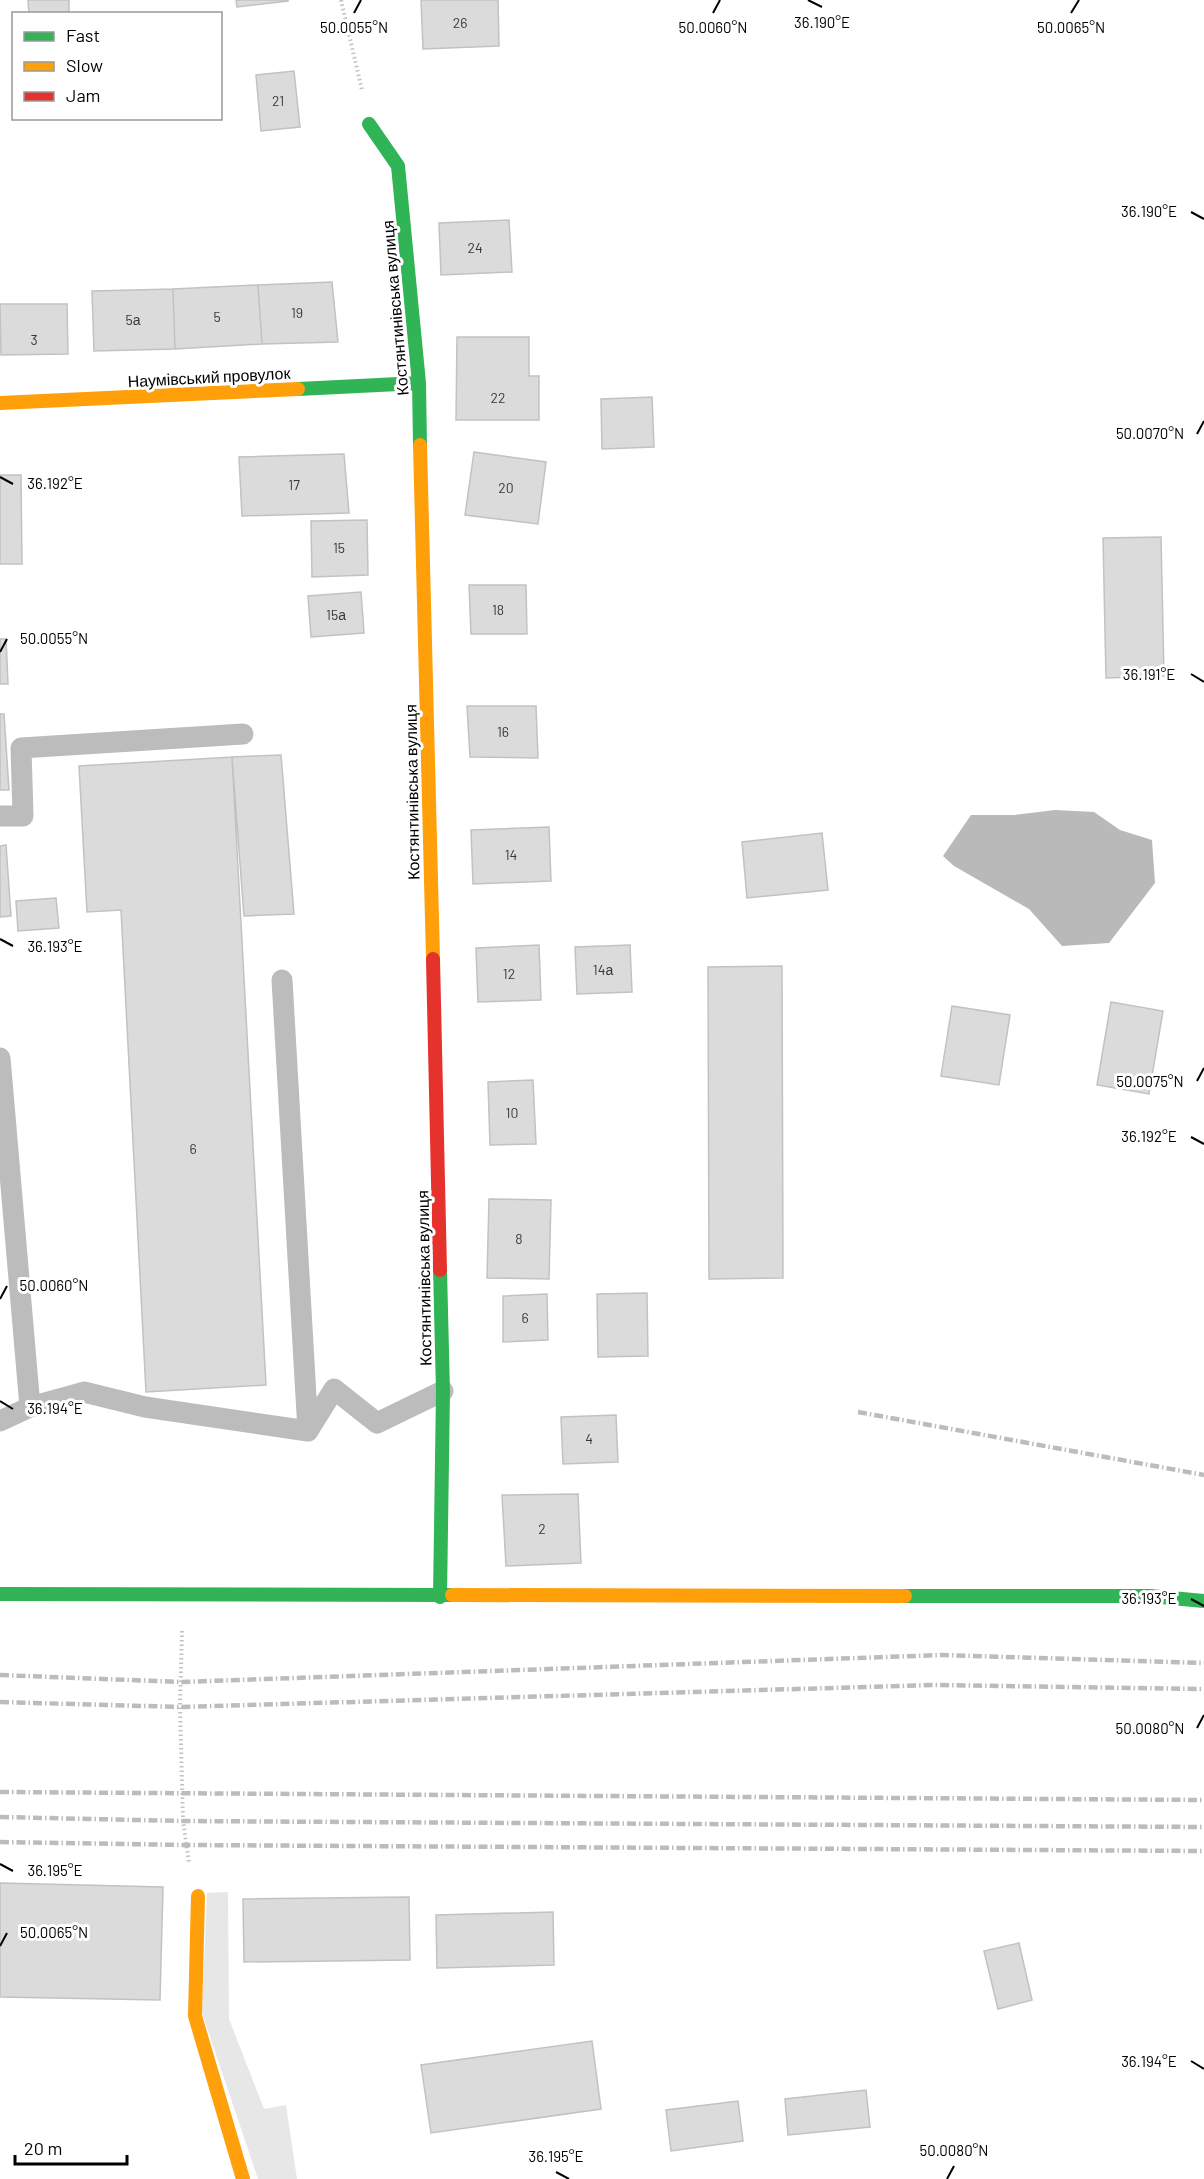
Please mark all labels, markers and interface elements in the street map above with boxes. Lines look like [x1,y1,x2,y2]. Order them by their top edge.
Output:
legend [12,12,222,120]
text: 36.190°E [794,13,850,31]
house number: 26 [453,14,467,31]
text: 50.0055°N [320,18,388,36]
text: 50.0060°N [679,18,747,36]
text: 50.0065°N [1037,18,1105,36]
text: Fast [66,24,100,46]
text: Slow [66,54,103,76]
text: Jam [66,84,100,106]
house number: 21 [272,92,284,109]
text: 36.190°E [1121,202,1177,220]
street label: Костянтинівська вулиця [377,220,412,396]
house number: 24 [467,239,483,256]
house number: 19 [291,304,303,321]
house number: 5 [213,308,221,325]
house number: 5а [126,311,141,328]
house number: 3 [30,331,38,348]
street label: Наумівський провулок [127,363,292,390]
house number: 22 [490,389,506,406]
text: 50.0070°N [1116,424,1184,442]
text: 36.192°E [27,474,83,492]
house number: 17 [288,476,300,493]
house number: 20 [498,479,514,496]
house number: 15 [333,539,345,556]
house number: 18 [492,601,504,618]
house number: 15а [326,606,346,623]
text: 50.0055°N [20,629,88,647]
text: 36.191°E [1123,665,1175,683]
street label: Костянтинівська вулиця [400,704,423,880]
house number: 16 [497,723,509,740]
house number: 14 [505,846,517,863]
text: 36.193°E [27,937,83,955]
house number: 14а [593,961,613,978]
house number: 12 [503,965,515,982]
text: 50.0075°N [1116,1072,1184,1090]
house number: 10 [506,1104,518,1121]
text: 36.192°E [1121,1127,1177,1145]
house number: 6 [189,1140,197,1157]
street label: Костянтинівська вулиця [412,1190,435,1366]
house number: 8 [515,1230,523,1247]
text: 50.0060°N [20,1276,88,1294]
house number: 6 [521,1309,529,1326]
text: 36.194°E [27,1399,83,1417]
house number: 4 [585,1430,593,1447]
house number: 2 [538,1520,546,1537]
text: 36.193°E [1121,1589,1177,1607]
text: 50.0080°N [1116,1719,1184,1737]
text: 36.195°E [27,1861,83,1879]
text: 50.0065°N [20,1923,88,1941]
text: 36.194°E [1121,2052,1177,2070]
scale bar [15,2128,128,2166]
text: 20 m [24,2137,62,2159]
text: 50.0080°N [920,2141,988,2159]
text: 36.195°E [528,2147,584,2165]

